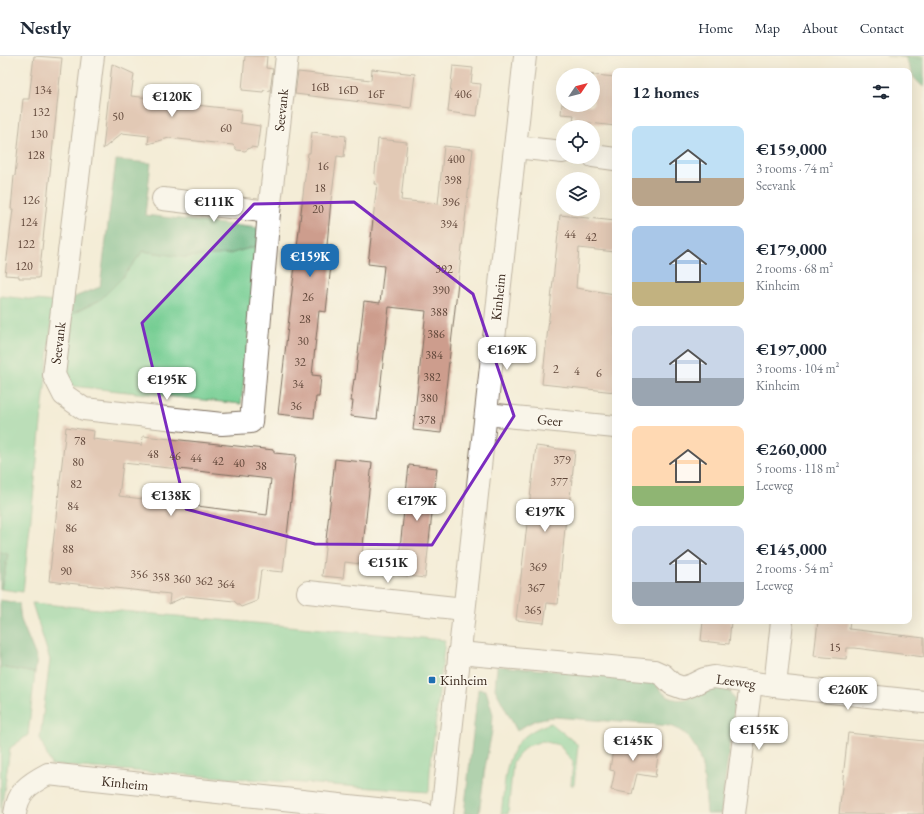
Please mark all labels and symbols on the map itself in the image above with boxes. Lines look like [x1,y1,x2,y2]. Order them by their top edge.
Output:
north arrow [556,68,600,112]
house number: 16B [311,79,329,95]
house number: 134 [34,82,52,98]
house number: 16D [338,82,358,98]
pin: €120K [144,84,200,118]
house number: 16F [367,86,385,102]
house number: 406 [454,86,472,102]
street label: Seevank [270,87,292,132]
house number: 132 [32,104,50,120]
house number: 50 [112,108,124,124]
house number: 60 [220,120,232,136]
house number: 130 [30,126,48,142]
house number: 128 [27,147,45,163]
house number: 400 [447,151,465,167]
house number: 16 [317,158,329,174]
house number: 398 [444,172,462,188]
house number: 18 [314,180,326,196]
pin: €111K [186,189,242,223]
house number: 126 [22,192,40,208]
house number: 396 [442,194,460,210]
house number: 20 [312,201,324,217]
house number: 124 [20,214,38,230]
house number: 394 [440,216,458,232]
house number: 44 [564,226,576,242]
house number: 42 [585,229,597,245]
house number: 122 [17,236,35,252]
pin: €159K [282,244,338,278]
house number: 120 [15,258,33,274]
house number: 392 [435,261,453,277]
street label: Kinheim [487,272,509,321]
house number: 390 [432,282,450,298]
house number: 26 [302,289,314,305]
house number: 388 [430,304,448,320]
house number: 28 [299,311,311,327]
street label: Seevank [46,320,70,365]
house number: 386 [427,326,445,342]
house number: 30 [297,333,309,349]
pin: €169K [479,337,535,371]
house number: 384 [425,347,443,363]
house number: 32 [294,354,306,370]
house number: 2 [553,361,559,377]
house number: 4 [574,363,580,379]
house number: 6 [596,365,602,381]
pin: €195K [139,367,195,401]
house number: 382 [423,369,441,385]
house number: 34 [292,376,304,392]
house number: 380 [420,390,438,406]
house number: 36 [290,398,302,414]
street label: Geer [536,410,564,430]
house number: 378 [418,412,436,428]
house number: 78 [74,433,86,449]
house number: 48 [147,446,159,462]
house number: 46 [169,448,181,464]
house number: 44 [190,450,202,466]
house number: 379 [553,452,571,468]
house number: 42 [212,453,224,469]
house number: 80 [72,454,84,470]
house number: 40 [233,455,245,471]
house number: 38 [255,458,267,474]
house number: 377 [550,474,568,490]
house number: 82 [70,476,82,492]
pin: €138K [143,483,199,517]
pin: €179K [389,488,445,522]
house number: 84 [67,498,79,514]
pin: €197K [517,499,573,533]
house number: 86 [65,520,77,536]
house number: 88 [62,541,74,557]
pin: €151K [360,550,416,584]
house number: 369 [529,559,547,575]
house number: 90 [60,563,72,579]
house number: 356 [130,566,148,582]
house number: 358 [152,569,170,585]
house number: 360 [173,571,191,587]
house number: 362 [195,573,213,589]
house number: 364 [217,576,235,592]
house number: 367 [527,580,545,596]
house number: 365 [524,602,542,618]
house number: 15 [829,639,841,655]
street label: Leeweg [715,670,758,692]
place label: Kinheim [440,671,487,689]
marker: Kinheim [427,675,437,685]
pin: €260K [820,677,876,711]
pin: €155K [731,717,787,751]
pin: €145K [605,728,661,762]
street label: Kinheim [101,772,150,794]

